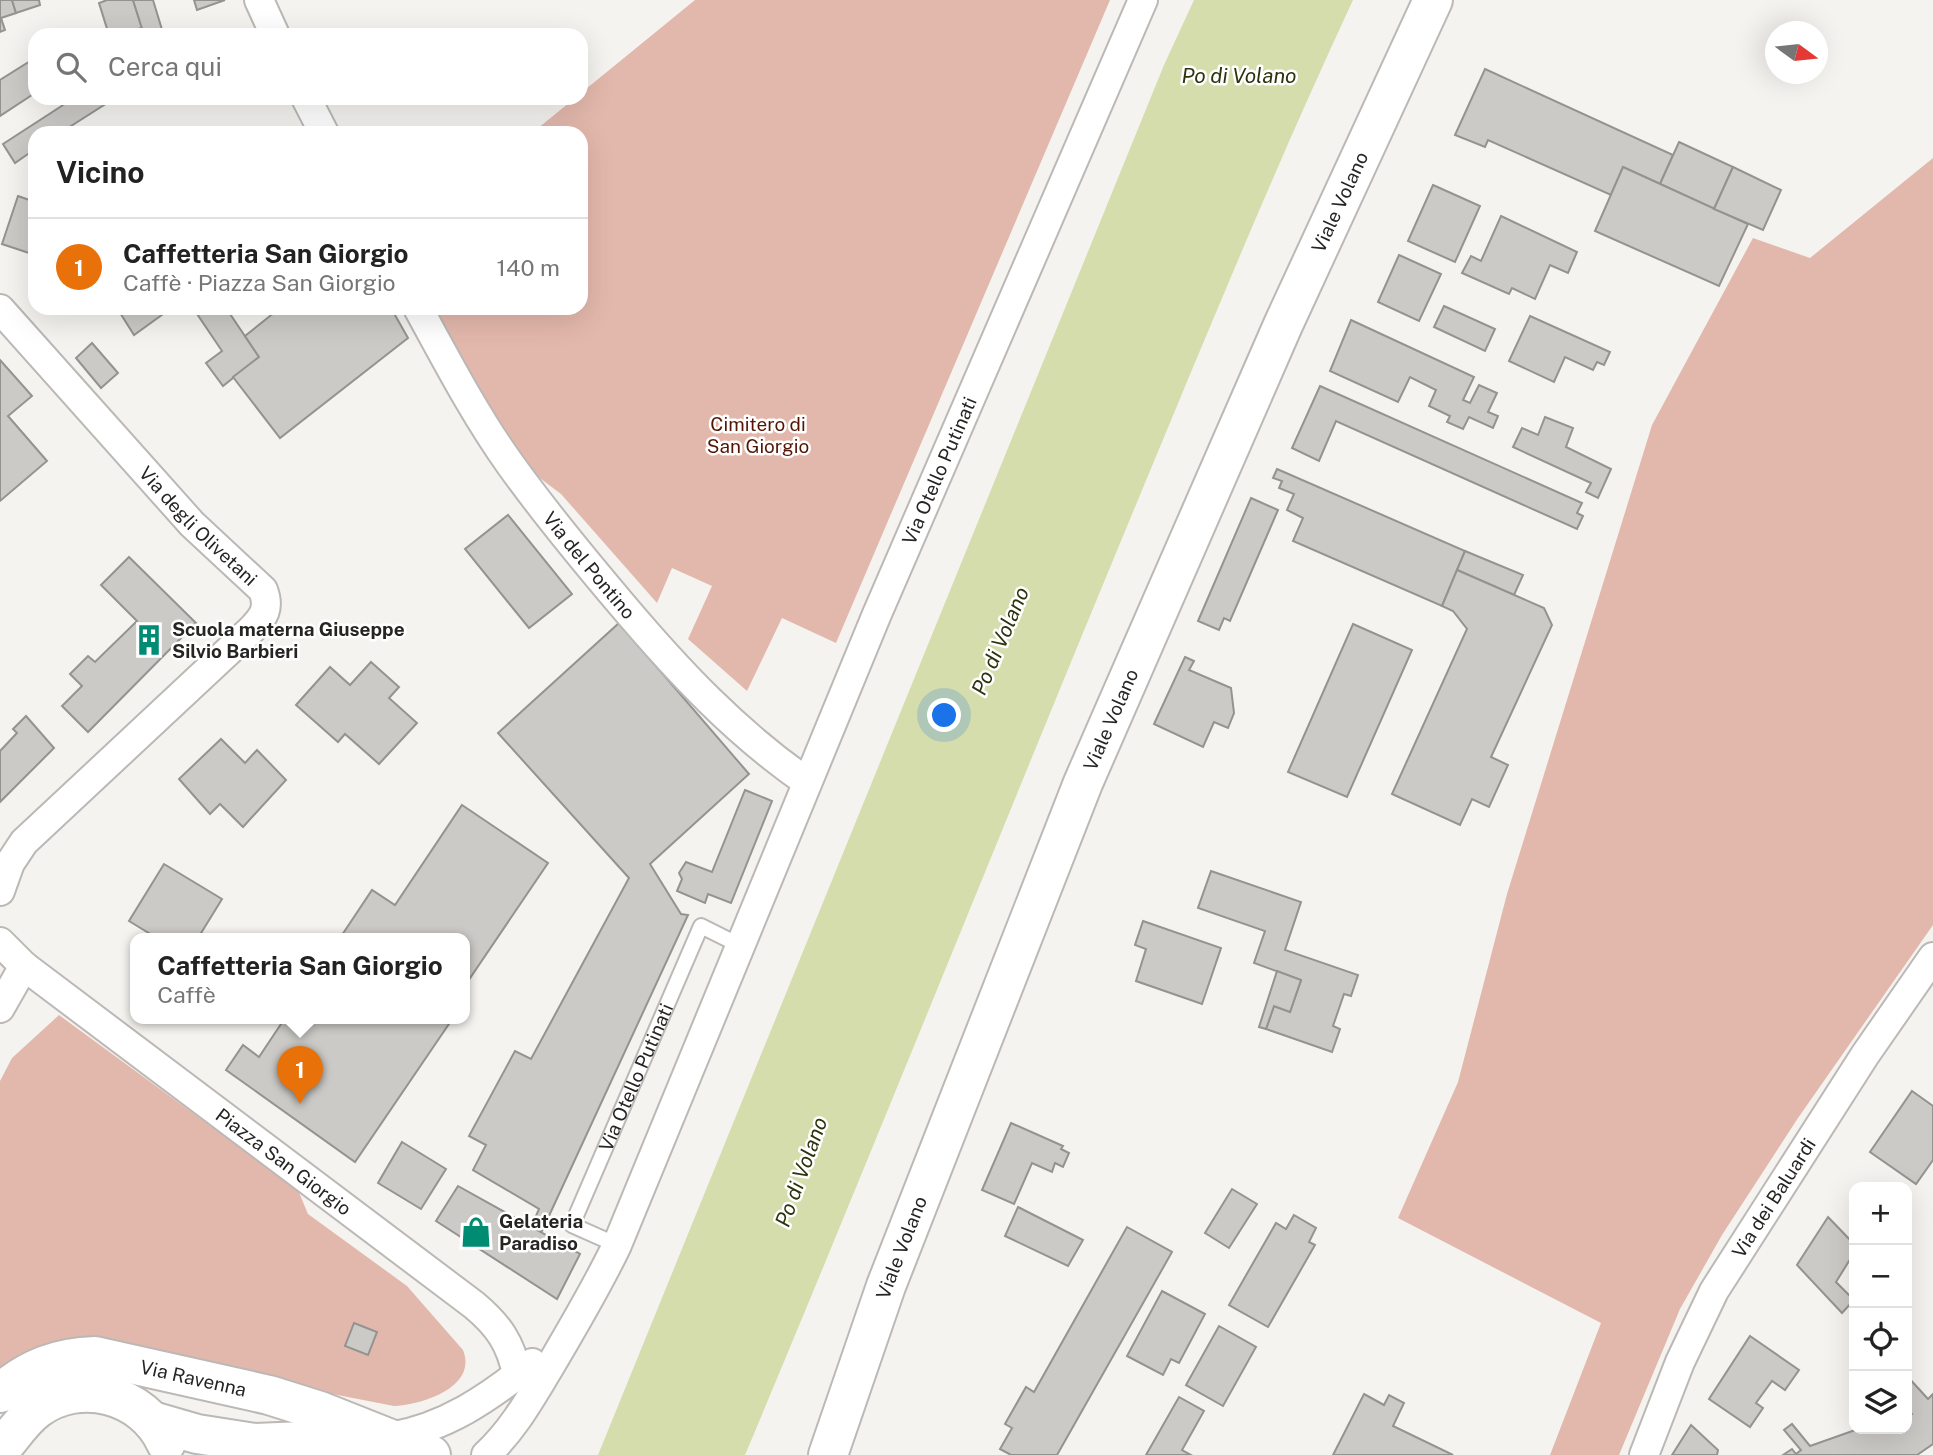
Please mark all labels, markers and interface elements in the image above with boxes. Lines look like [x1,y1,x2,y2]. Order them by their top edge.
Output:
north arrow [1765,21,1828,84]
search box [28,28,588,105]
icon: search [52,48,90,86]
text: Cerca qui [108,51,222,82]
water label: Po di Volano [1181,63,1297,88]
street label: Viale Volano [1307,148,1372,256]
text: Vicino [56,154,145,190]
text: Caffetteria San Giorgio [123,238,409,269]
text: 1 [74,254,84,281]
text: 140 m [497,254,560,281]
text: Caffè · Piazza San Giorgio [123,269,396,296]
street label: Via Otello Putinati [897,393,981,548]
park label: Cimitero di San Giorgio [707,413,809,457]
street label: Via degli Olivetani [135,462,262,590]
street label: Via del Pontino [539,507,640,623]
water label: Po di Volano [966,583,1034,699]
place label: Scuola materna Giuseppe Silvio Barbieri [172,618,405,662]
building icon: Scuola materna Giuseppe Silvio Barbieri [132,623,166,657]
street label: Viale Volano [1079,665,1142,774]
your location [927,698,961,732]
popup [130,933,470,1024]
text: Caffetteria San Giorgio [157,950,443,981]
text: Caffè [157,981,216,1008]
street label: Via Otello Putinati [594,1000,677,1155]
pin: 1 [277,1046,323,1104]
street label: Piazza San Giorgio [212,1104,356,1220]
water label: Po di Volano [770,1114,832,1230]
street label: Via dei Baluardi [1727,1134,1820,1262]
map controls [1849,1182,1912,1434]
button: + [1849,1182,1912,1245]
street label: Viale Volano [871,1193,931,1302]
place label: Gelateria Paradiso [499,1210,583,1254]
shop icon: Gelateria Paradiso [459,1215,493,1249]
button: − [1849,1245,1912,1308]
button: locate [1849,1308,1912,1371]
street label: Via Ravenna [138,1355,249,1401]
button: layers [1849,1371,1912,1434]

